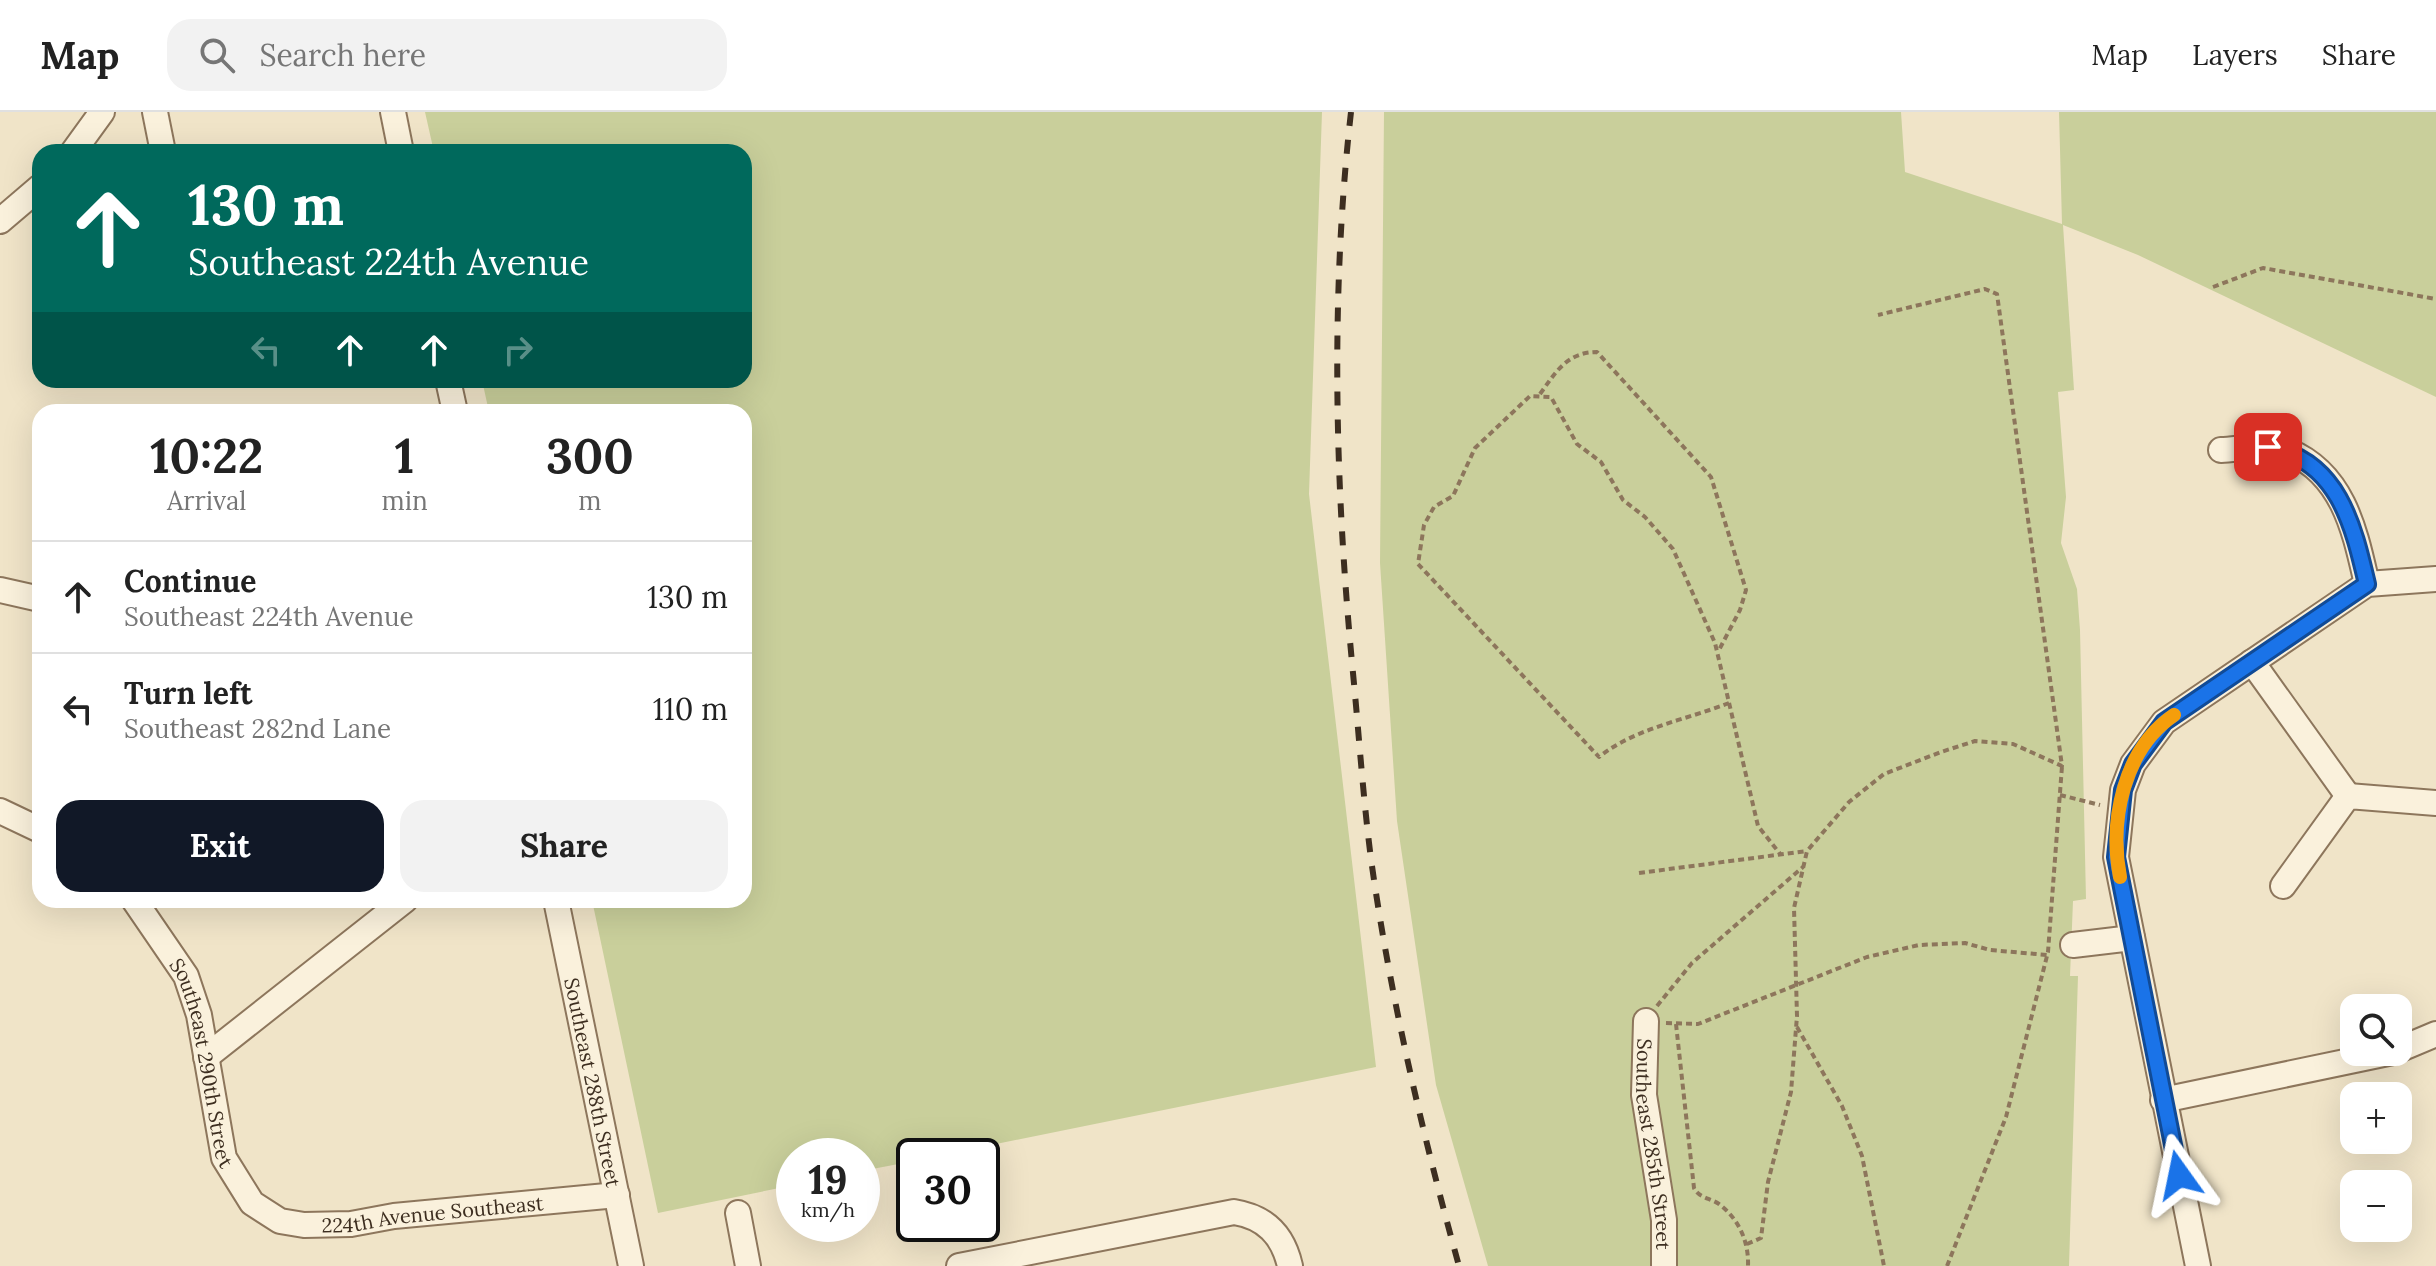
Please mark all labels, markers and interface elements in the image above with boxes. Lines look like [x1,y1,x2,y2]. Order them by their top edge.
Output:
search box [167,19,727,91]
text: Map [40,31,119,79]
icon: search [195,33,239,77]
text: Search here [259,36,426,74]
text: Map [2091,37,2148,73]
text: Layers [2192,37,2278,73]
text: Share [2322,37,2396,73]
text: 130 m [188,169,344,240]
icon: ahead [56,176,160,280]
text: Southeast 224th Avenue [188,239,589,285]
icon: left [244,328,288,372]
icon: ahead [328,328,372,372]
icon: ahead [412,328,456,372]
icon: right [496,328,540,372]
pin [2234,413,2302,481]
text: 10:22 [150,425,263,486]
text: 1 [395,425,414,486]
text: 300 [546,425,634,486]
icon: arrive [2246,425,2290,469]
text: Arrival [167,484,246,517]
text: min [381,484,428,517]
text: m [578,484,602,517]
text: Continue [124,562,256,600]
icon: ahead [56,575,100,619]
text: 130 m [647,578,728,616]
text: Southeast 224th Avenue [124,600,414,633]
text: Turn left [124,674,252,712]
icon: left [56,687,100,731]
text: 110 m [653,690,728,728]
text: Southeast 282nd Lane [124,712,391,745]
button: Exit [56,800,384,892]
button: Share [400,800,728,892]
street label: Southeast 290th Street [165,953,239,1172]
street label: Southeast 288th Street [560,975,627,1189]
map controls [2340,994,2412,1242]
button: search [2340,994,2412,1066]
street label: Southeast 285th Street [1631,1038,1677,1250]
button: + [2340,1082,2412,1154]
position arrow [2137,1133,2221,1217]
speed limit sign: 30 [896,1138,1000,1242]
text: 19 [808,1154,848,1205]
button: − [2340,1170,2412,1242]
street label: 224th Avenue Southeast [321,1189,545,1237]
text: km/h [801,1197,855,1222]

